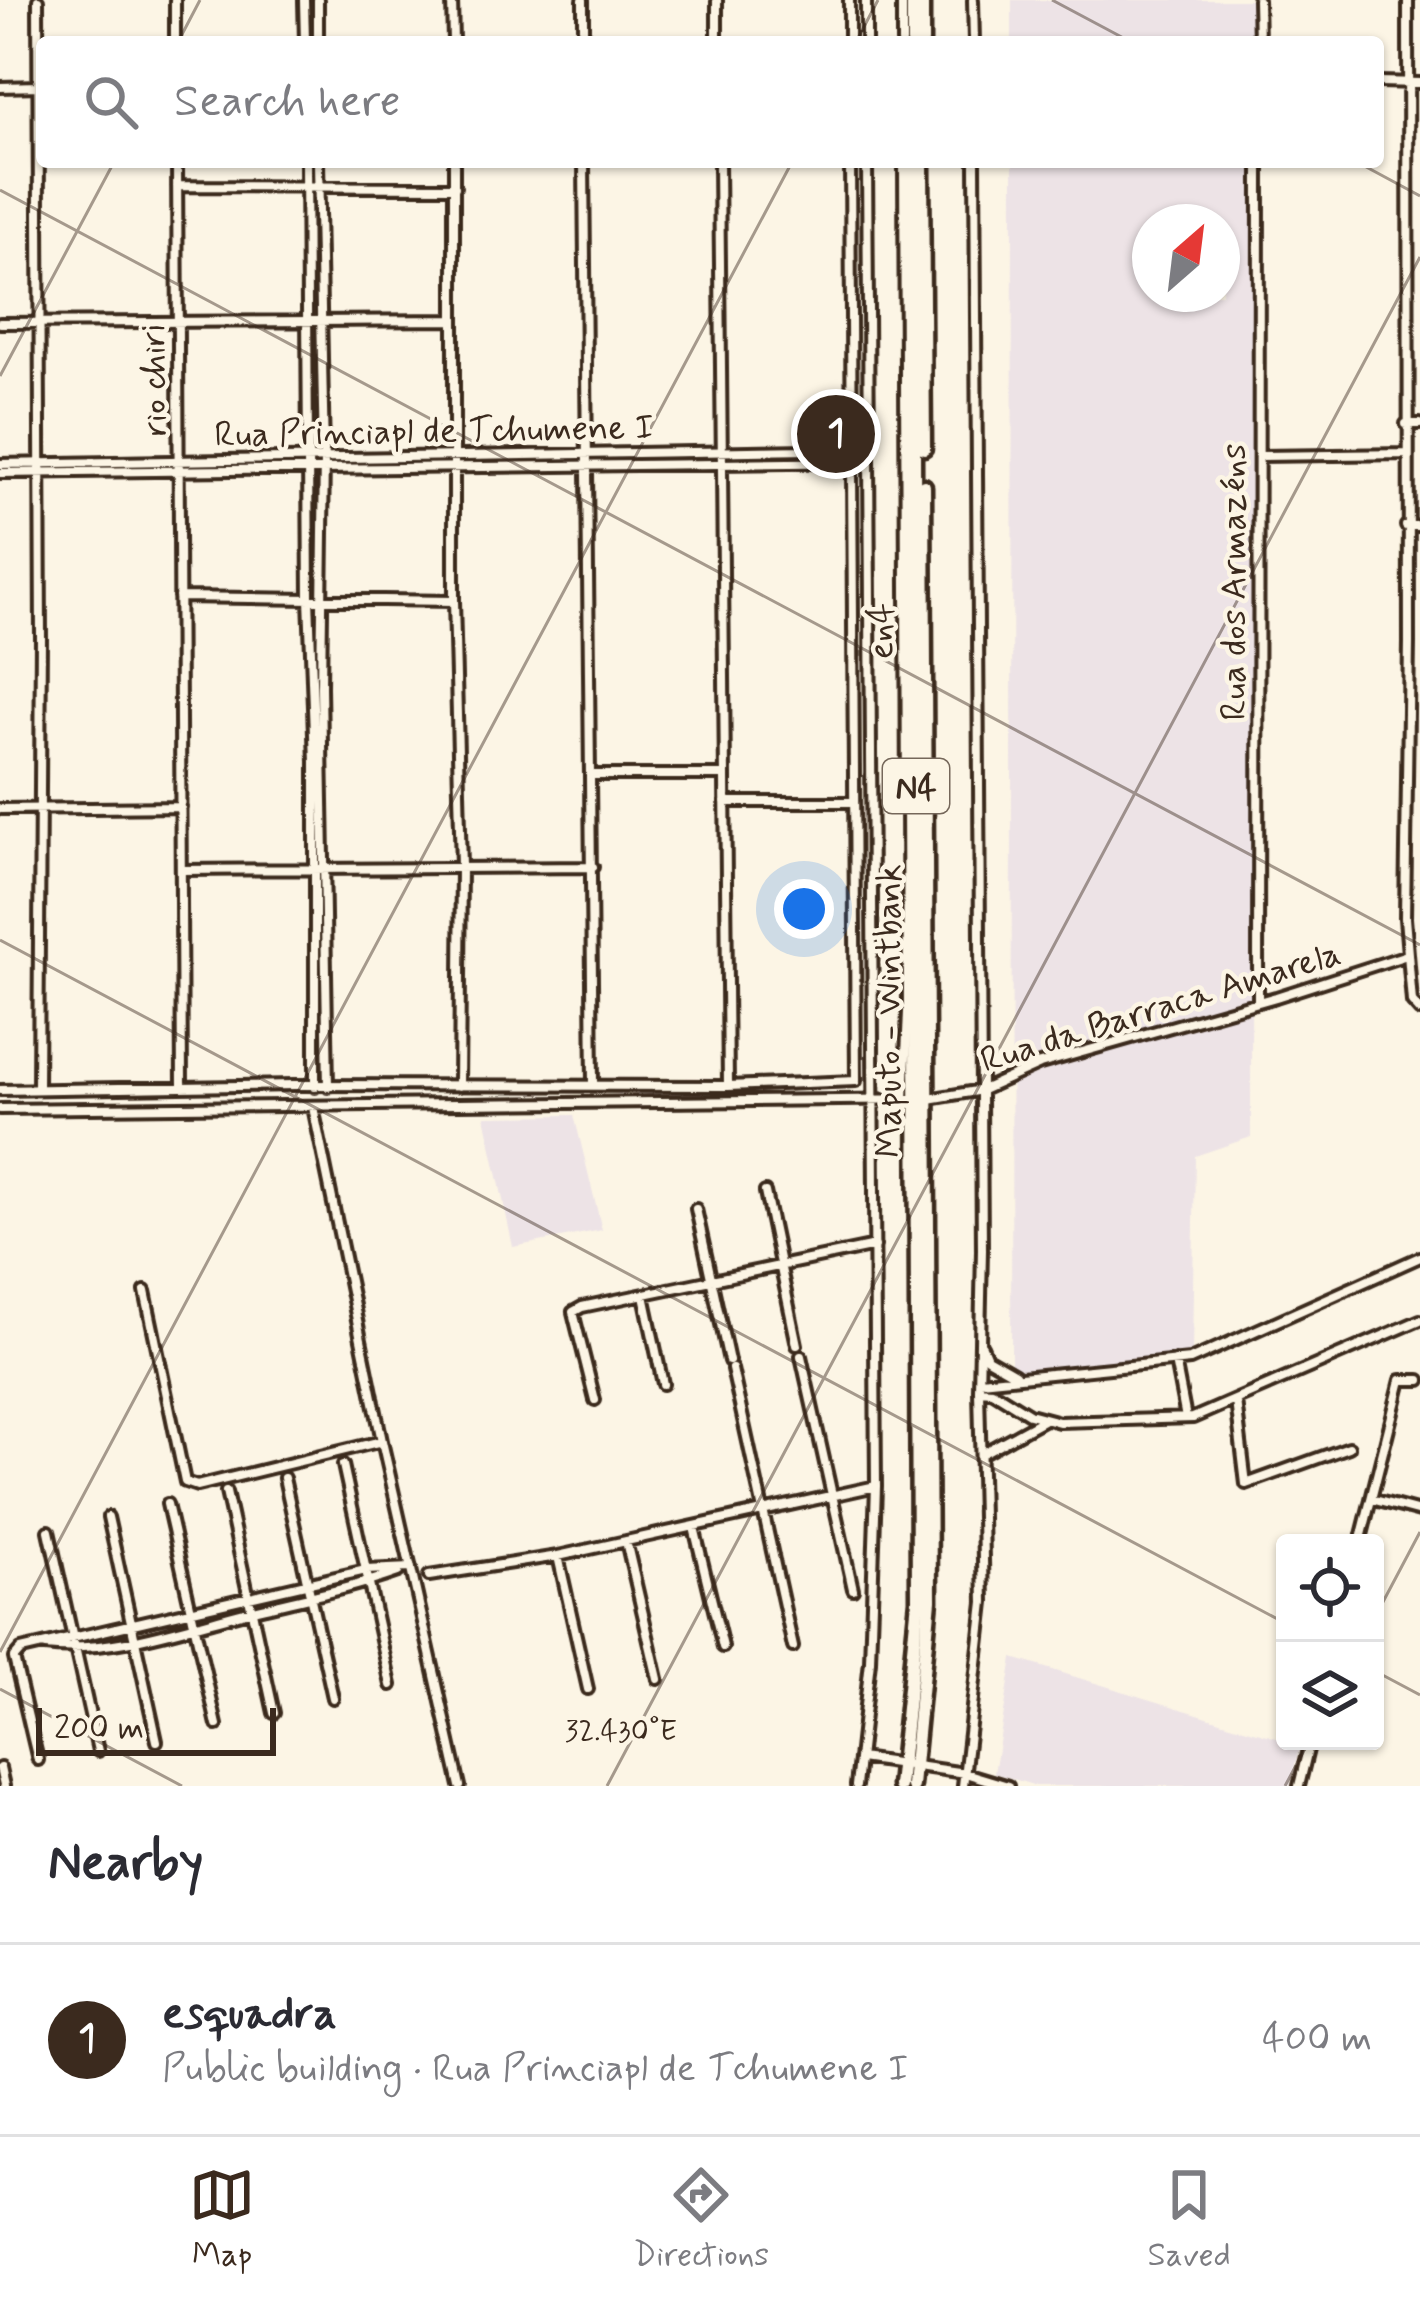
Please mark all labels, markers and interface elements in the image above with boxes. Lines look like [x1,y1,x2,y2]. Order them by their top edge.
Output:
search box [36,36,1384,168]
icon: search [78,69,144,135]
text: Search here [174,73,401,132]
north arrow [1132,204,1240,312]
street label: rio chiri [131,323,180,437]
pin: 1 [797,389,875,479]
street label: Rua Princiapl de Tchumene I [214,405,654,460]
street label: Rua dos Armazéns [1212,443,1259,721]
street label: en4 [859,603,906,659]
road number: N4 [883,759,949,813]
street label: Maputo - Wintbank [867,864,914,1158]
your location [774,879,834,939]
street label: Rua da Barraca Amarela [975,931,1347,1086]
map controls [1276,1534,1384,1750]
button: locate [1276,1534,1384,1642]
button: layers [1276,1642,1384,1750]
scale bar [36,1702,276,1755]
text: 200 m [54,1707,144,1751]
text: 32.430°E [565,1712,677,1751]
text: Nearby [48,1831,203,1897]
text: esquadra [162,1985,337,2044]
text: 1 [78,2014,96,2065]
text: 400 m [1262,2014,1372,2065]
text: Public building · Rua Princiapl de Tchumene I [162,2044,909,2095]
tab: Map [189,2162,255,2278]
tab: Directions [633,2162,769,2278]
tab: Saved [1147,2162,1231,2278]

